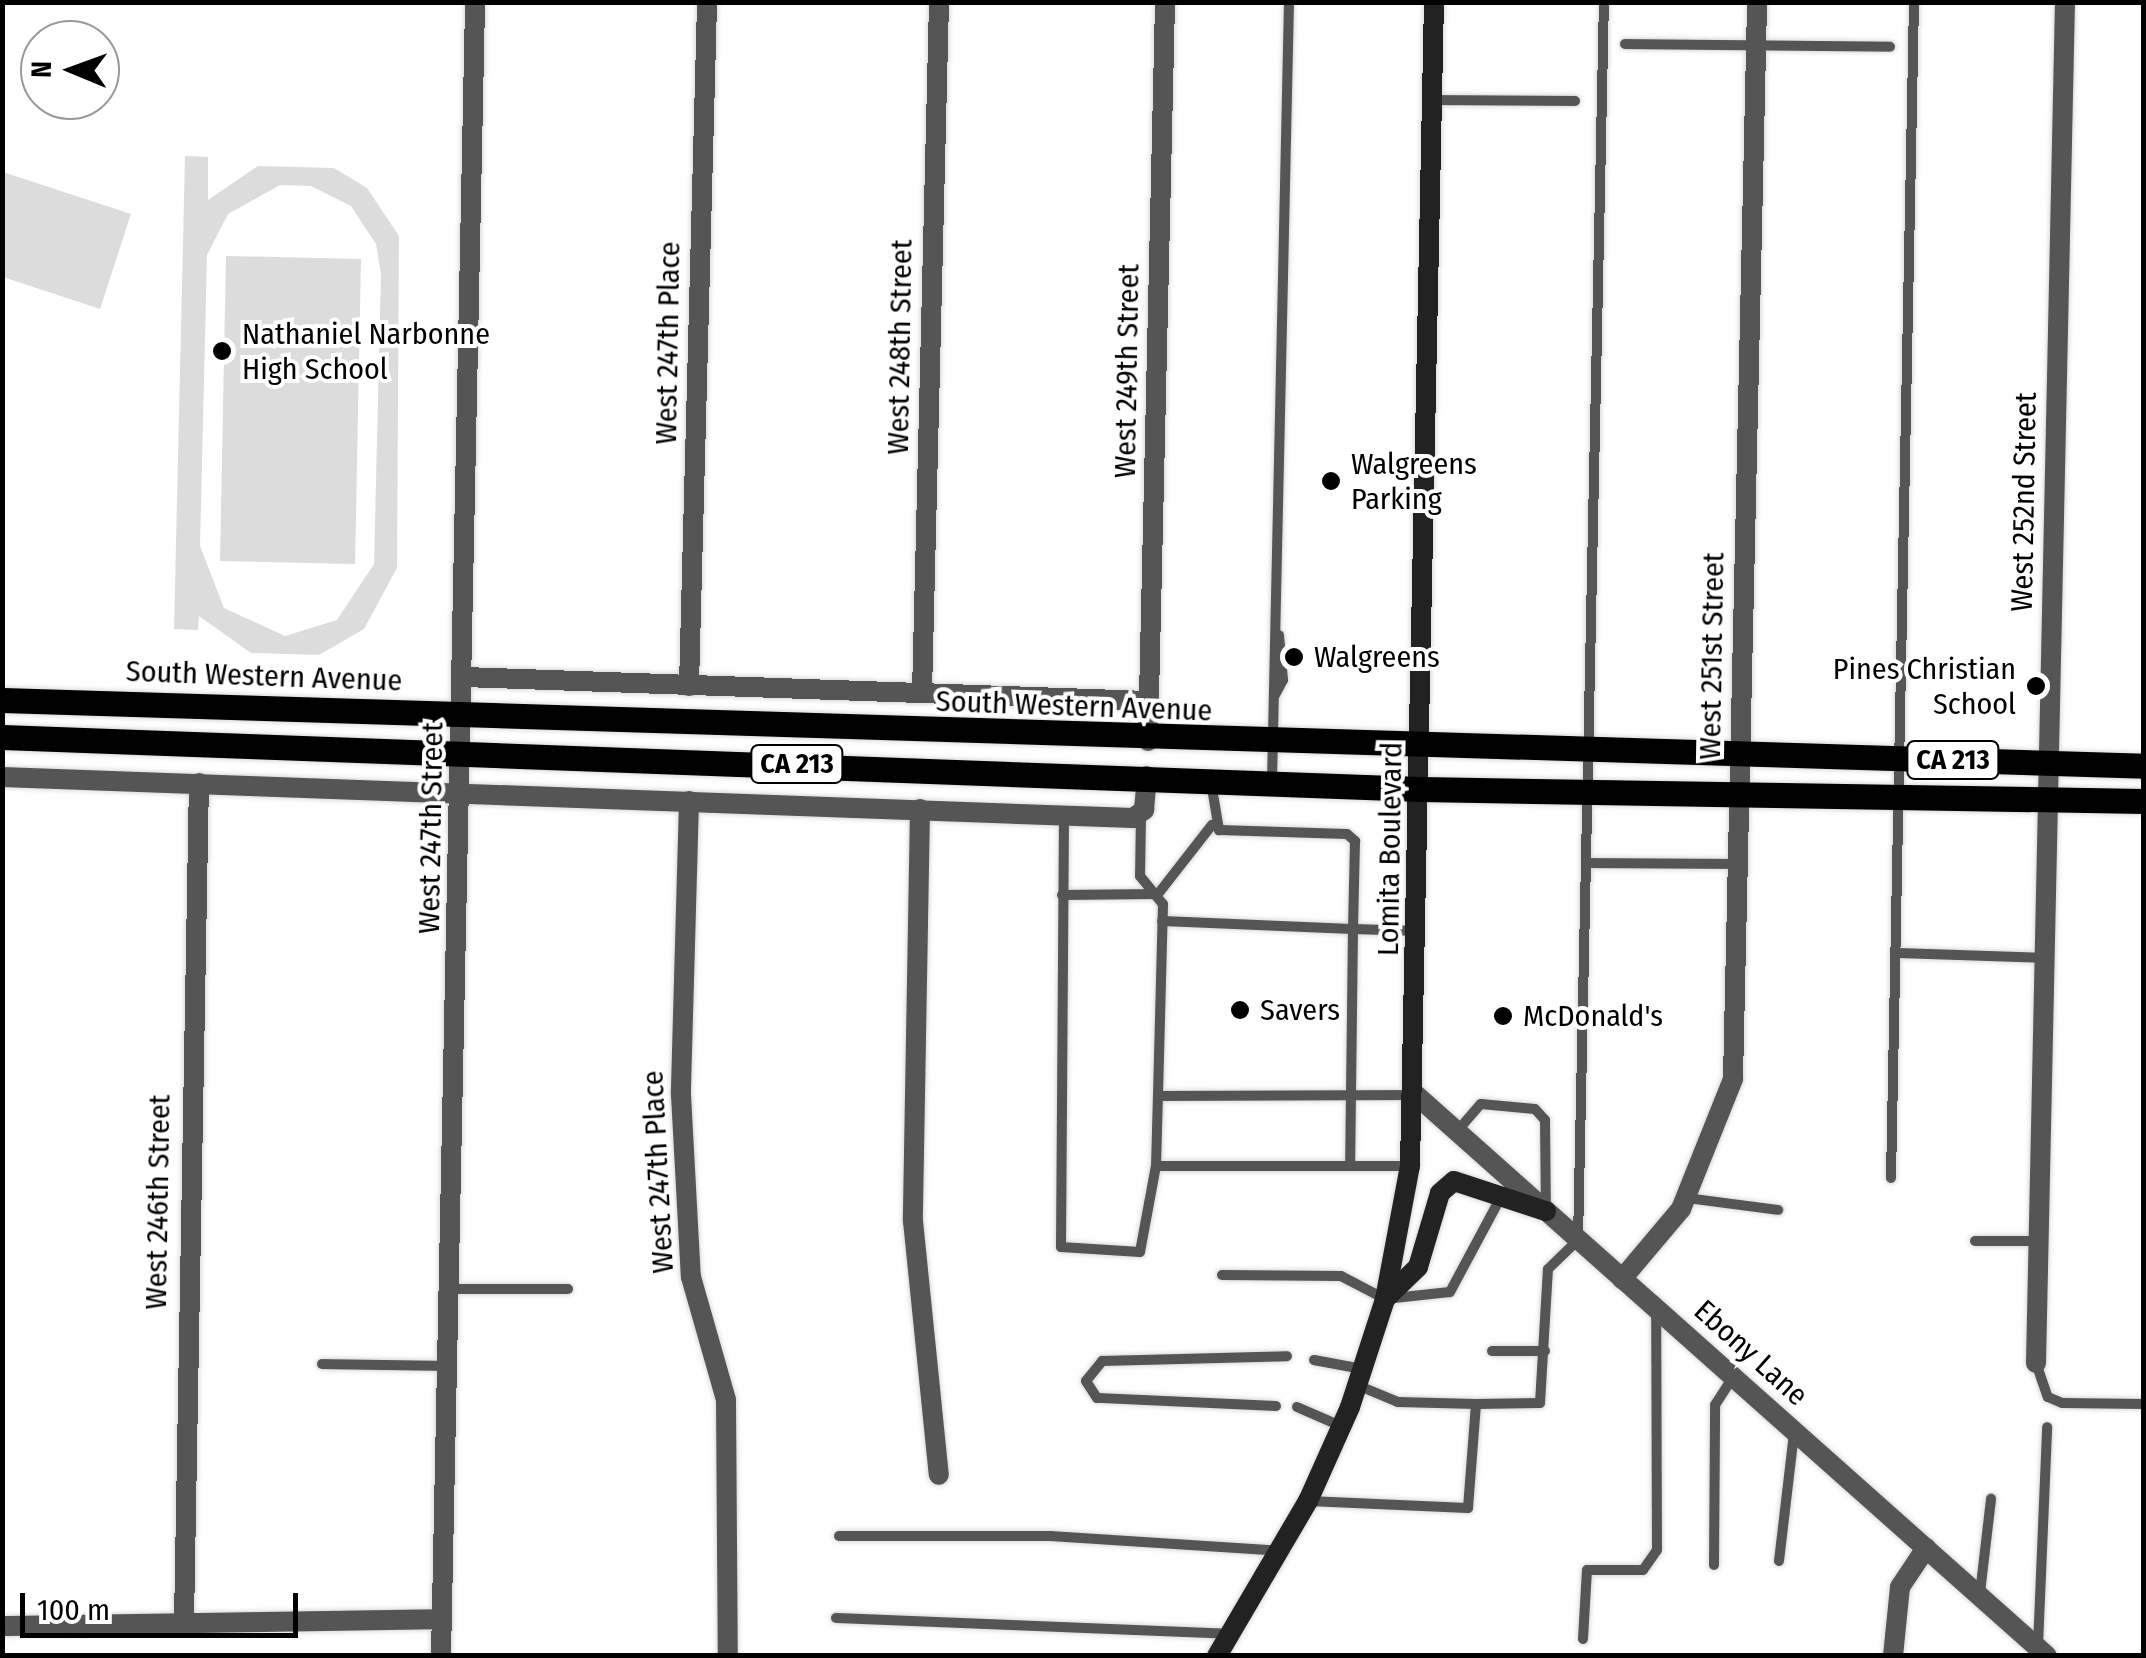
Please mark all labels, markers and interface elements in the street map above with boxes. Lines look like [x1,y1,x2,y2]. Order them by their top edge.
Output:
north arrow [20,20,120,120]
text: N [25,61,58,78]
street label: West 248th Street [880,239,920,455]
street label: West 247th Place [648,241,688,445]
street label: West 249th Street [1107,264,1147,478]
place label: Nathaniel Narbonne High School [242,316,490,386]
marker: Nathaniel Narbonne High School [211,340,233,362]
street label: West 252nd Street [2004,392,2044,612]
place label: Walgreens Parking [1351,446,1477,516]
marker: Walgreens Parking [1320,470,1342,492]
street label: West 251st Street [1692,552,1732,760]
place label: Walgreens [1314,639,1440,675]
marker: Walgreens [1283,646,1305,668]
place label: Pines Christian School [1833,651,2016,722]
street label: South Western Avenue [125,653,403,699]
marker: Pines Christian School [2025,675,2047,697]
street label: South Western Avenue [935,683,1213,729]
street label: West 247th Street [411,722,451,934]
road number: CA 213 [1906,737,2000,783]
road number: CA 213 [750,741,844,787]
street label: Lomita Boulevard [1370,742,1410,956]
place label: Savers [1260,992,1340,1028]
place label: McDonald's [1523,998,1663,1034]
marker: Savers [1229,999,1251,1021]
marker: McDonald's [1492,1005,1514,1027]
street label: West 247th Place [635,1070,681,1274]
street label: West 246th Street [138,1094,178,1310]
street label: Ebony Lane [1687,1293,1815,1413]
scale bar [25,1573,302,1635]
text: 100 m [37,1592,110,1628]

